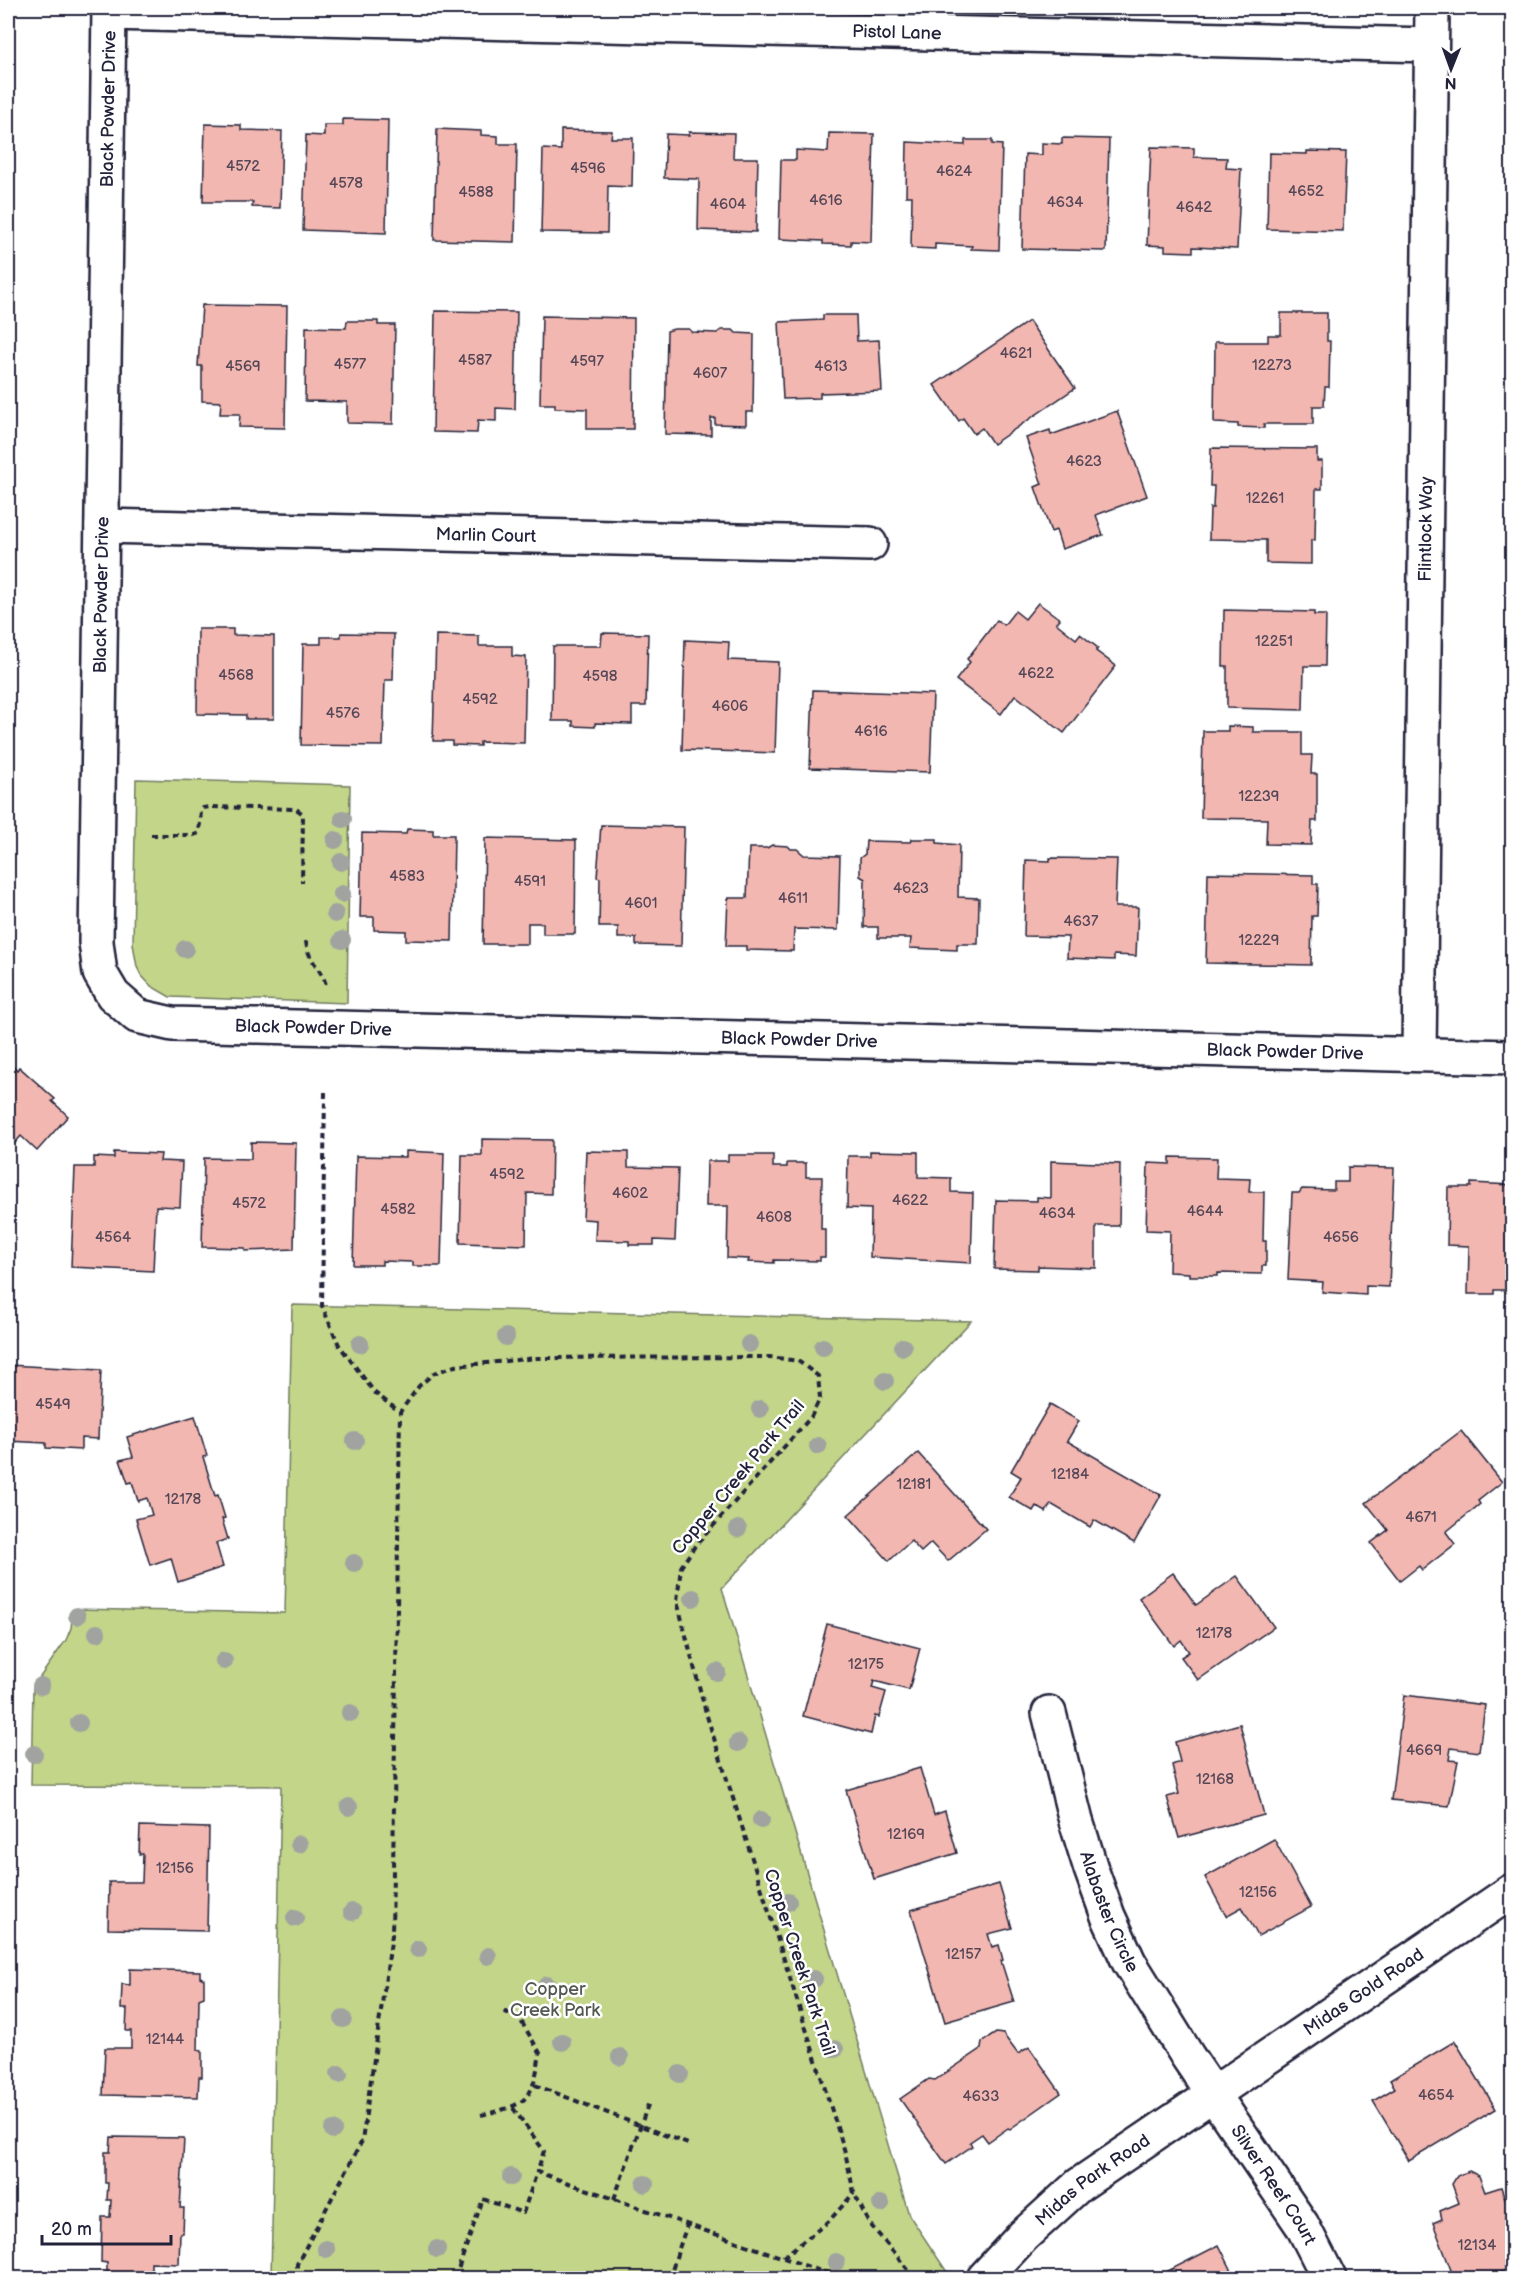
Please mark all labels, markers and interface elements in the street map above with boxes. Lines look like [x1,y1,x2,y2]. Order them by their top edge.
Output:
street label: Pistol Lane [852,21,942,44]
street label: Black Powder Drive [97,30,120,188]
north arrow [1421,39,1481,99]
text: N [1445,73,1457,92]
house number: 4572 [226,157,260,176]
house number: 4596 [570,159,606,178]
house number: 4624 [936,162,972,181]
house number: 4578 [329,174,363,193]
house number: 4652 [1288,182,1324,201]
house number: 4588 [458,183,494,202]
house number: 4616 [809,191,843,210]
house number: 4634 [1047,193,1083,212]
house number: 4604 [710,195,746,214]
house number: 4642 [1176,198,1212,217]
house number: 4621 [1000,344,1032,363]
house number: 4587 [458,351,493,370]
house number: 4597 [570,352,605,371]
house number: 4577 [334,355,367,374]
house number: 12273 [1252,356,1292,375]
house number: 4569 [225,357,261,376]
house number: 4613 [814,357,848,376]
house number: 4607 [693,364,728,383]
house number: 4623 [1066,452,1102,471]
street label: Flintlock Way [1415,476,1437,582]
house number: 12261 [1246,489,1284,508]
street label: Black Powder Drive [90,516,113,674]
street label: Marlin Court [435,524,537,547]
house number: 12251 [1255,632,1293,651]
house number: 4622 [1018,664,1054,683]
house number: 4568 [218,666,254,685]
house number: 4598 [582,667,618,686]
house number: 4592 [462,690,498,709]
house number: 4606 [712,697,748,716]
house number: 4576 [326,704,360,723]
house number: 4616 [854,722,888,741]
house number: 12239 [1238,787,1280,806]
house number: 4583 [389,867,425,886]
house number: 4591 [514,872,546,891]
house number: 4623 [893,879,929,898]
house number: 4611 [778,889,808,908]
house number: 4601 [625,894,657,913]
house number: 4637 [1064,912,1099,931]
house number: 12229 [1238,931,1280,950]
street label: Black Powder Drive [234,1016,392,1040]
street label: Black Powder Drive [720,1028,878,1052]
street label: Black Powder Drive [1206,1039,1364,1064]
house number: 4592 [489,1165,525,1184]
house number: 4602 [612,1184,648,1203]
house number: 4622 [892,1191,928,1210]
house number: 4572 [232,1194,266,1213]
house number: 4582 [380,1200,416,1219]
house number: 4644 [1187,1202,1223,1221]
house number: 4634 [1039,1204,1075,1223]
house number: 4608 [756,1208,792,1227]
house number: 4564 [95,1228,131,1247]
house number: 4656 [1323,1228,1359,1247]
house number: 4549 [35,1395,71,1414]
street label: Copper Creek Park Trail [668,1396,809,1559]
house number: 12184 [1051,1465,1089,1484]
house number: 12181 [897,1475,931,1494]
house number: 12178 [165,1490,201,1509]
house number: 4671 [1405,1508,1437,1527]
house number: 12178 [1196,1624,1232,1643]
house number: 12175 [848,1655,884,1674]
house number: 4669 [1406,1741,1442,1760]
house number: 12168 [1196,1770,1234,1789]
house number: 12169 [887,1825,925,1844]
street label: Alabaster Circle [1075,1849,1143,1977]
house number: 12156 [156,1859,194,1878]
street label: Copper Creek Park Trail [759,1866,840,2058]
house number: 12156 [1239,1883,1277,1902]
street label: Midas Gold Road [1300,1944,1428,2040]
house number: 12157 [945,1945,982,1964]
park label: Copper Creek Park [510,1979,600,2021]
house number: 12144 [146,2030,184,2049]
house number: 4654 [1418,2086,1454,2105]
house number: 4633 [963,2087,999,2106]
street label: Silver Reef Court [1226,2121,1321,2249]
street label: Midas Park Road [1031,2130,1154,2230]
scale bar [42,2208,171,2246]
text: 20 m [51,2219,92,2240]
house number: 12134 [1458,2236,1496,2255]

